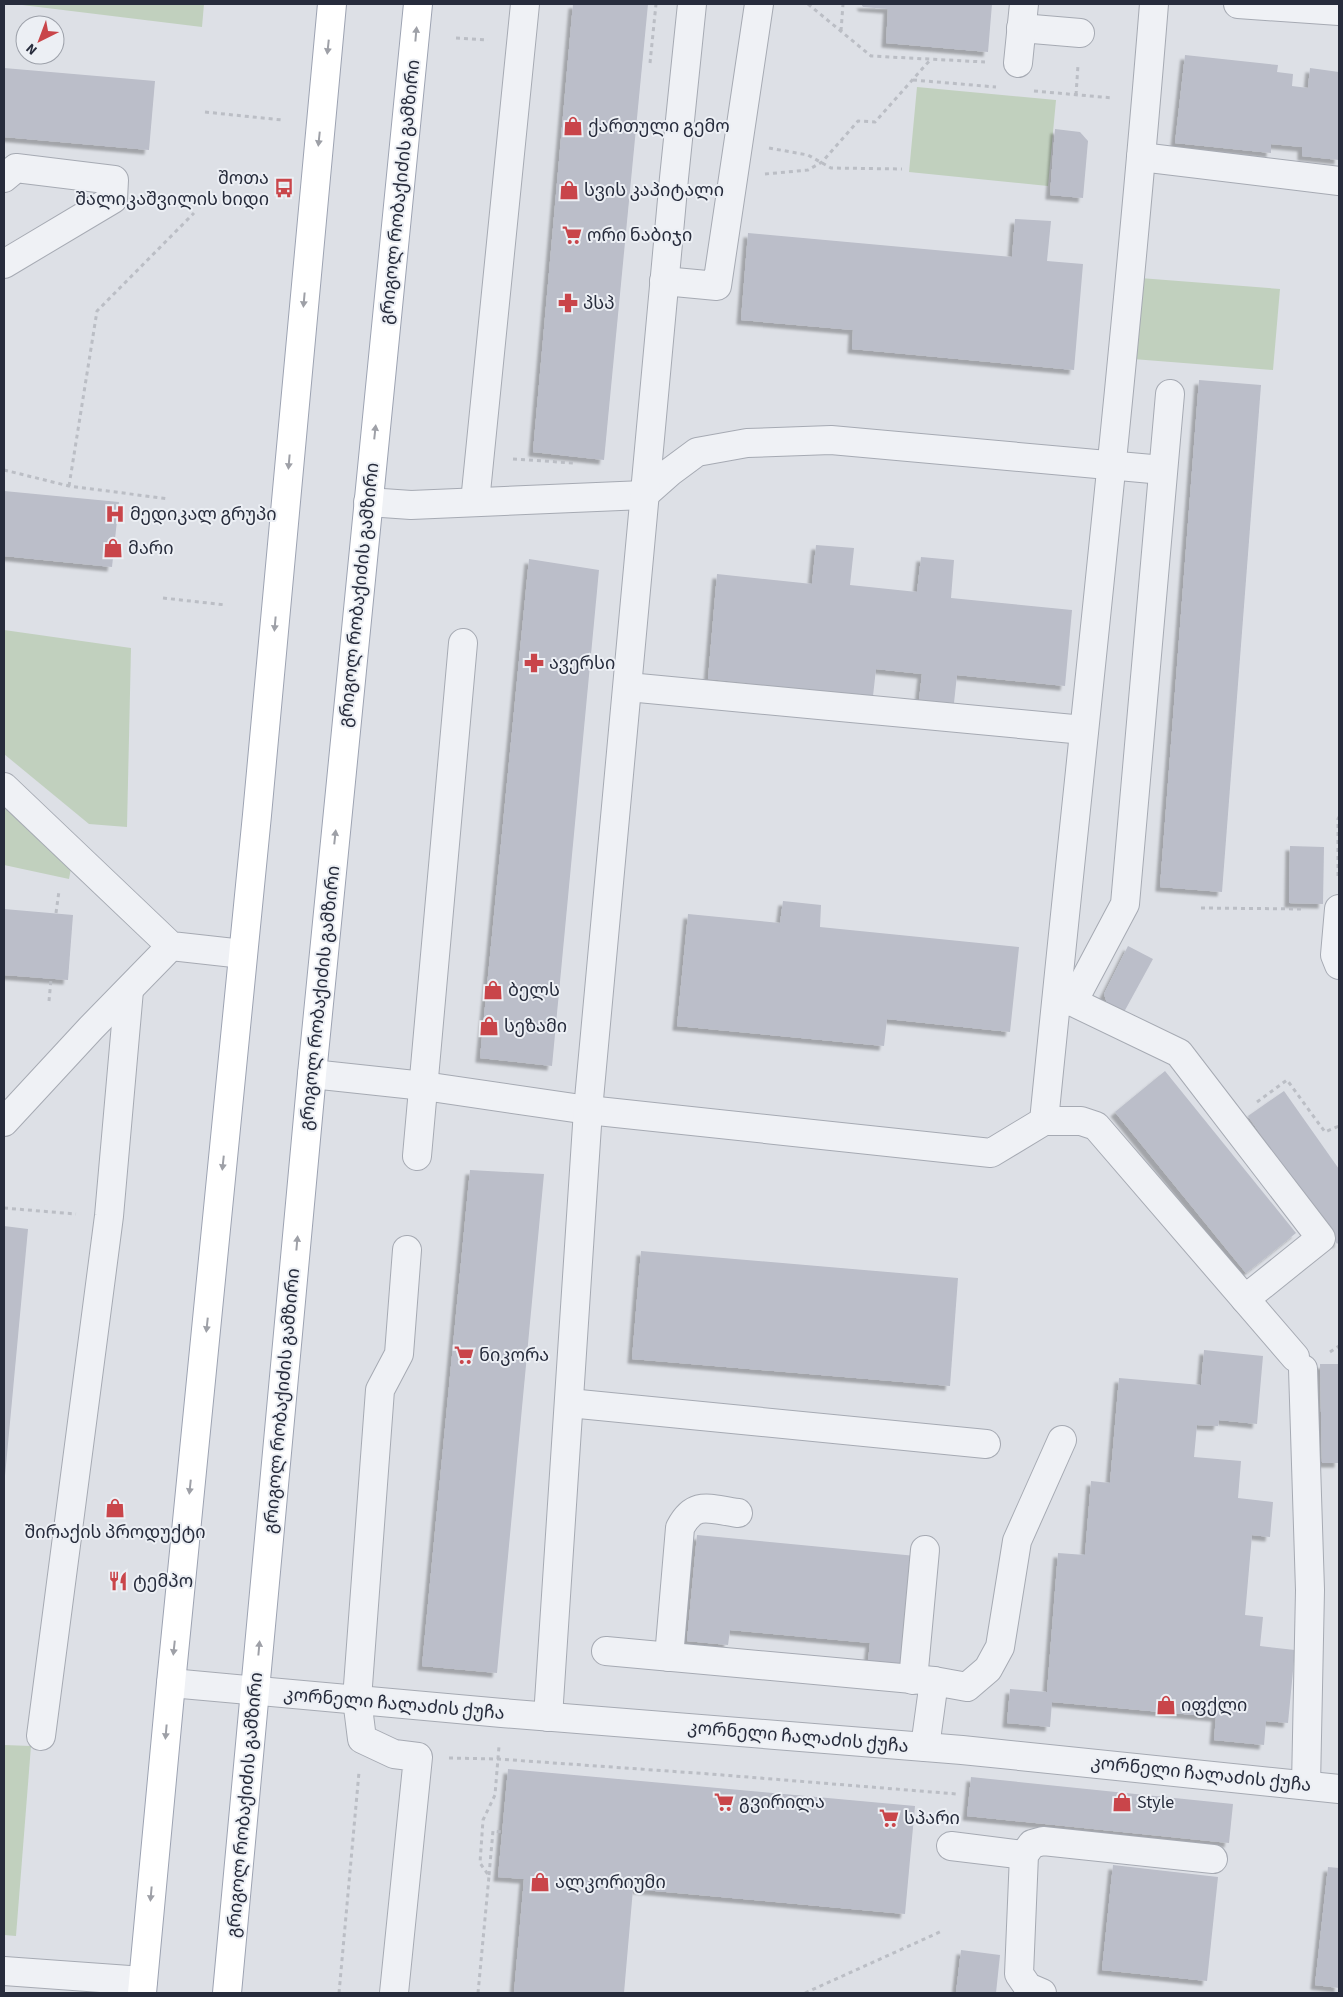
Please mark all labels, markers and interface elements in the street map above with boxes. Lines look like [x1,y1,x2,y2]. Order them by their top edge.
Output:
north arrow [15,15,65,65]
one-way arrow [412,25,420,41]
text: N [22,38,42,59]
one-way arrow [324,39,332,55]
street label: გრიგოლ რობაქიძის გამზირი [374,58,426,326]
place label: ქართული გემო [588,114,730,139]
shop icon: ქართული გემო [562,115,584,137]
one-way arrow [315,131,323,147]
place label: შოთა შალიკაშვილის ხიდი [75,166,269,212]
bus stop icon: შოთა შალიკაშვილის ხიდი [273,177,295,199]
place label: სვის კაპიტალი [584,178,724,203]
shop icon: სვის კაპიტალი [558,179,580,201]
place label: ორი ნაბიჯი [587,223,692,248]
supermarket icon: ორი ნაბიჯი [561,224,583,246]
place label: პსპ [583,291,615,316]
pharmacy icon: პსპ [557,292,579,314]
one-way arrow [299,293,307,309]
one-way arrow [371,423,379,439]
one-way arrow [285,455,293,471]
street label: გრიგოლ რობაქიძის გამზირი [333,461,385,729]
place label: მედიკალ გრუპი [130,502,277,527]
hospital icon: მედიკალ გრუპი [104,503,126,525]
place label: მარი [128,536,174,561]
shop icon: მარი [102,537,124,559]
one-way arrow [270,616,278,632]
place label: ავერსი [549,651,615,676]
pharmacy icon: ავერსი [523,652,545,674]
one-way arrow [331,829,339,845]
street label: გრიგოლ რობაქიძის გამზირი [294,864,346,1132]
place label: ბელს [508,978,560,1003]
shop icon: ბელს [482,979,504,1001]
place label: სეზამი [504,1014,567,1039]
shop icon: სეზამი [478,1015,500,1037]
one-way arrow [219,1155,227,1171]
one-way arrow [293,1234,301,1250]
street label: გრიგოლ რობაქიძის გამზირი [258,1267,306,1535]
one-way arrow [202,1317,210,1333]
place label: ნიკორა [479,1343,549,1368]
supermarket icon: ნიკორა [453,1344,475,1366]
one-way arrow [186,1479,194,1495]
shop icon: შირაქის პროდუქტი [104,1497,126,1519]
place label: შირაქის პროდუქტი [24,1520,206,1545]
place label: ტემპო [133,1569,193,1594]
restaurant icon: ტემპო [107,1570,129,1592]
one-way arrow [255,1640,263,1656]
one-way arrow [170,1641,178,1657]
street label: გრიგოლ რობაქიძის გამზირი [221,1671,269,1939]
street label: კორნელი ჩალაძის ქუჩა [282,1682,506,1726]
place label: იფქლი [1181,1693,1247,1718]
shop icon: იფქლი [1155,1694,1177,1716]
street label: კორნელი ჩალაძის ქუჩა [686,1715,910,1759]
one-way arrow [162,1724,170,1740]
street label: კორნელი ჩალაძის ქუჩა [1089,1750,1313,1798]
place label: გვირილა [739,1790,825,1815]
place label: Style [1137,1790,1174,1815]
supermarket icon: გვირილა [713,1791,735,1813]
shop icon: Style [1111,1791,1133,1813]
place label: სპარი [904,1806,960,1831]
supermarket icon: სპარი [878,1807,900,1829]
place label: ალკორიუმი [555,1870,666,1895]
shop icon: ალკორიუმი [529,1871,551,1893]
one-way arrow [147,1886,155,1902]

